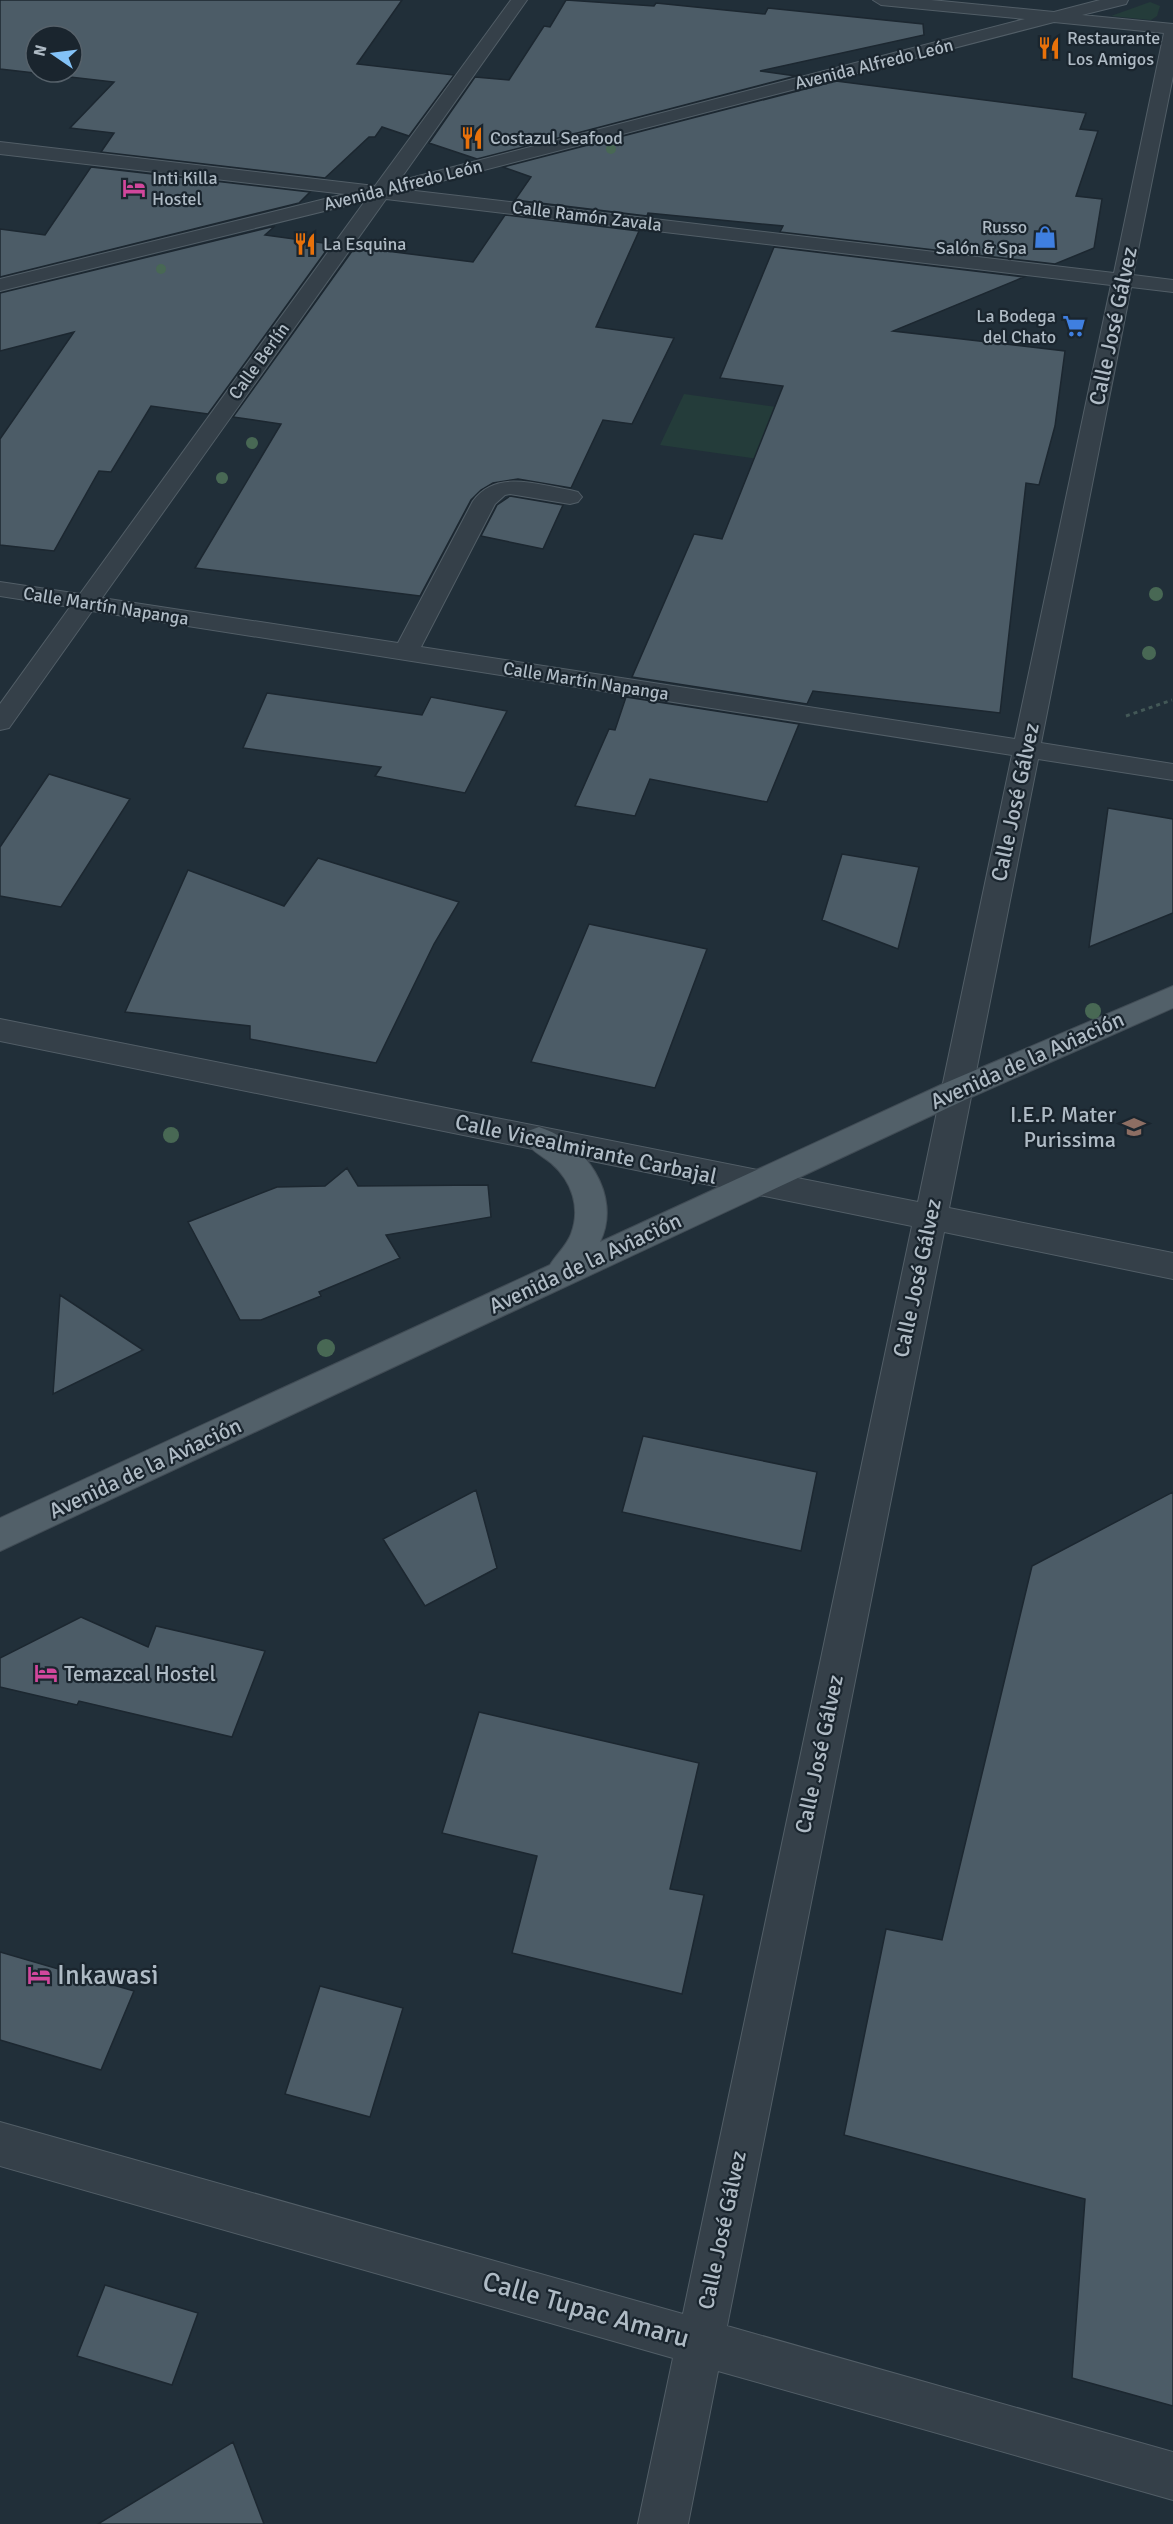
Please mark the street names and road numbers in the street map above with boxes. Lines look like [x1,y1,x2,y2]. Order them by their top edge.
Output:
street label: Avenida Alfredo León [792,34,956,94]
street label: Avenida Alfredo León [321,155,485,215]
street label: Calle Ramón Zavala [511,196,663,236]
street label: Calle José Gálvez [1083,244,1143,408]
street label: Calle Berlín [224,318,294,404]
street label: Calle Martín Napanga [22,582,190,630]
street label: Calle Martín Napanga [502,657,670,705]
street label: Calle José Gálvez [985,720,1045,884]
street label: Avenida de la Aviación [926,1005,1128,1115]
street label: Calle Vicealmirante Carbajal [453,1108,719,1190]
street label: Calle José Gálvez [887,1196,947,1360]
street label: Avenida de la Aviación [484,1207,686,1319]
street label: Avenida de la Aviación [44,1412,246,1524]
street label: Calle José Gálvez [789,1672,849,1836]
street label: Calle José Gálvez [692,2148,752,2312]
street label: Calle Tupac Amaru [479,2265,693,2355]

